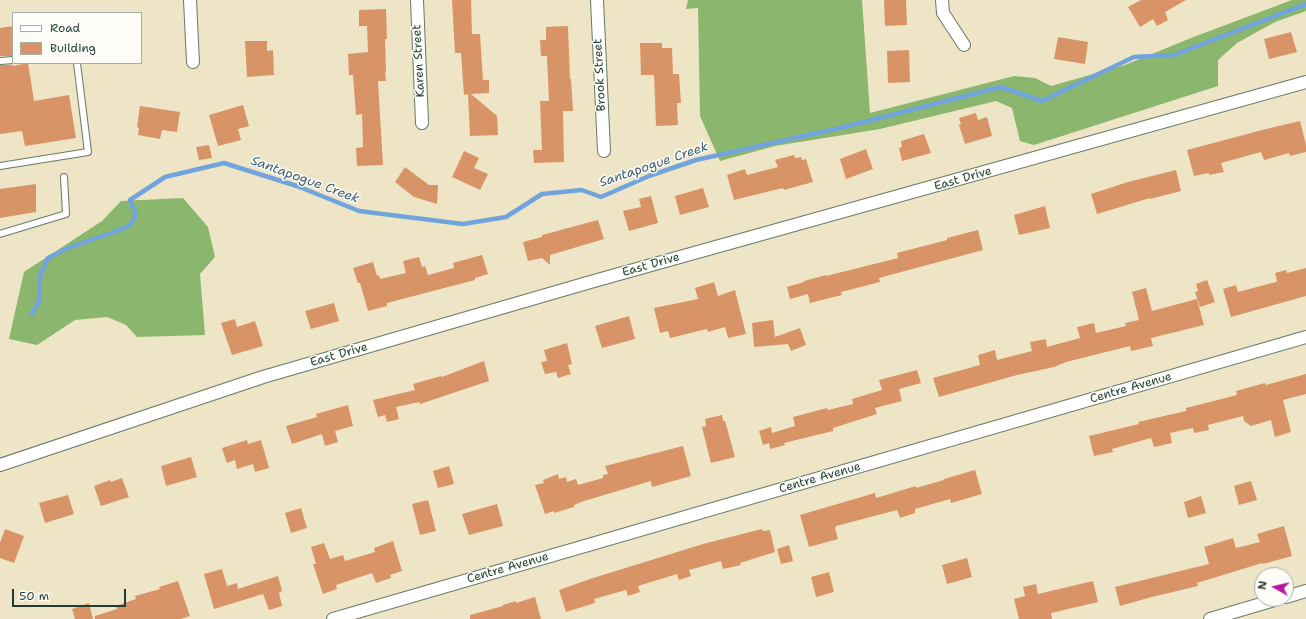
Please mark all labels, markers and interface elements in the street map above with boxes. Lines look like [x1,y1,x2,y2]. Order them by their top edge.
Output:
legend [12,12,142,64]
text: Road [50,20,80,36]
street label: Karen Street [410,24,428,98]
street label: Brook Street [591,38,609,112]
text: Building [50,40,96,56]
water label: Santapogue Creek [597,139,711,191]
water label: Santapogue Creek [249,153,361,207]
street label: East Drive [933,164,993,194]
street label: East Drive [621,250,681,280]
street label: East Drive [309,340,369,370]
street label: Centre Avenue [1088,369,1174,407]
street label: Centre Avenue [777,459,863,497]
street label: Centre Avenue [465,549,551,587]
north arrow [1254,567,1294,607]
text: N [1255,580,1271,591]
scale bar [14,581,128,607]
text: 50 m [19,588,49,604]

